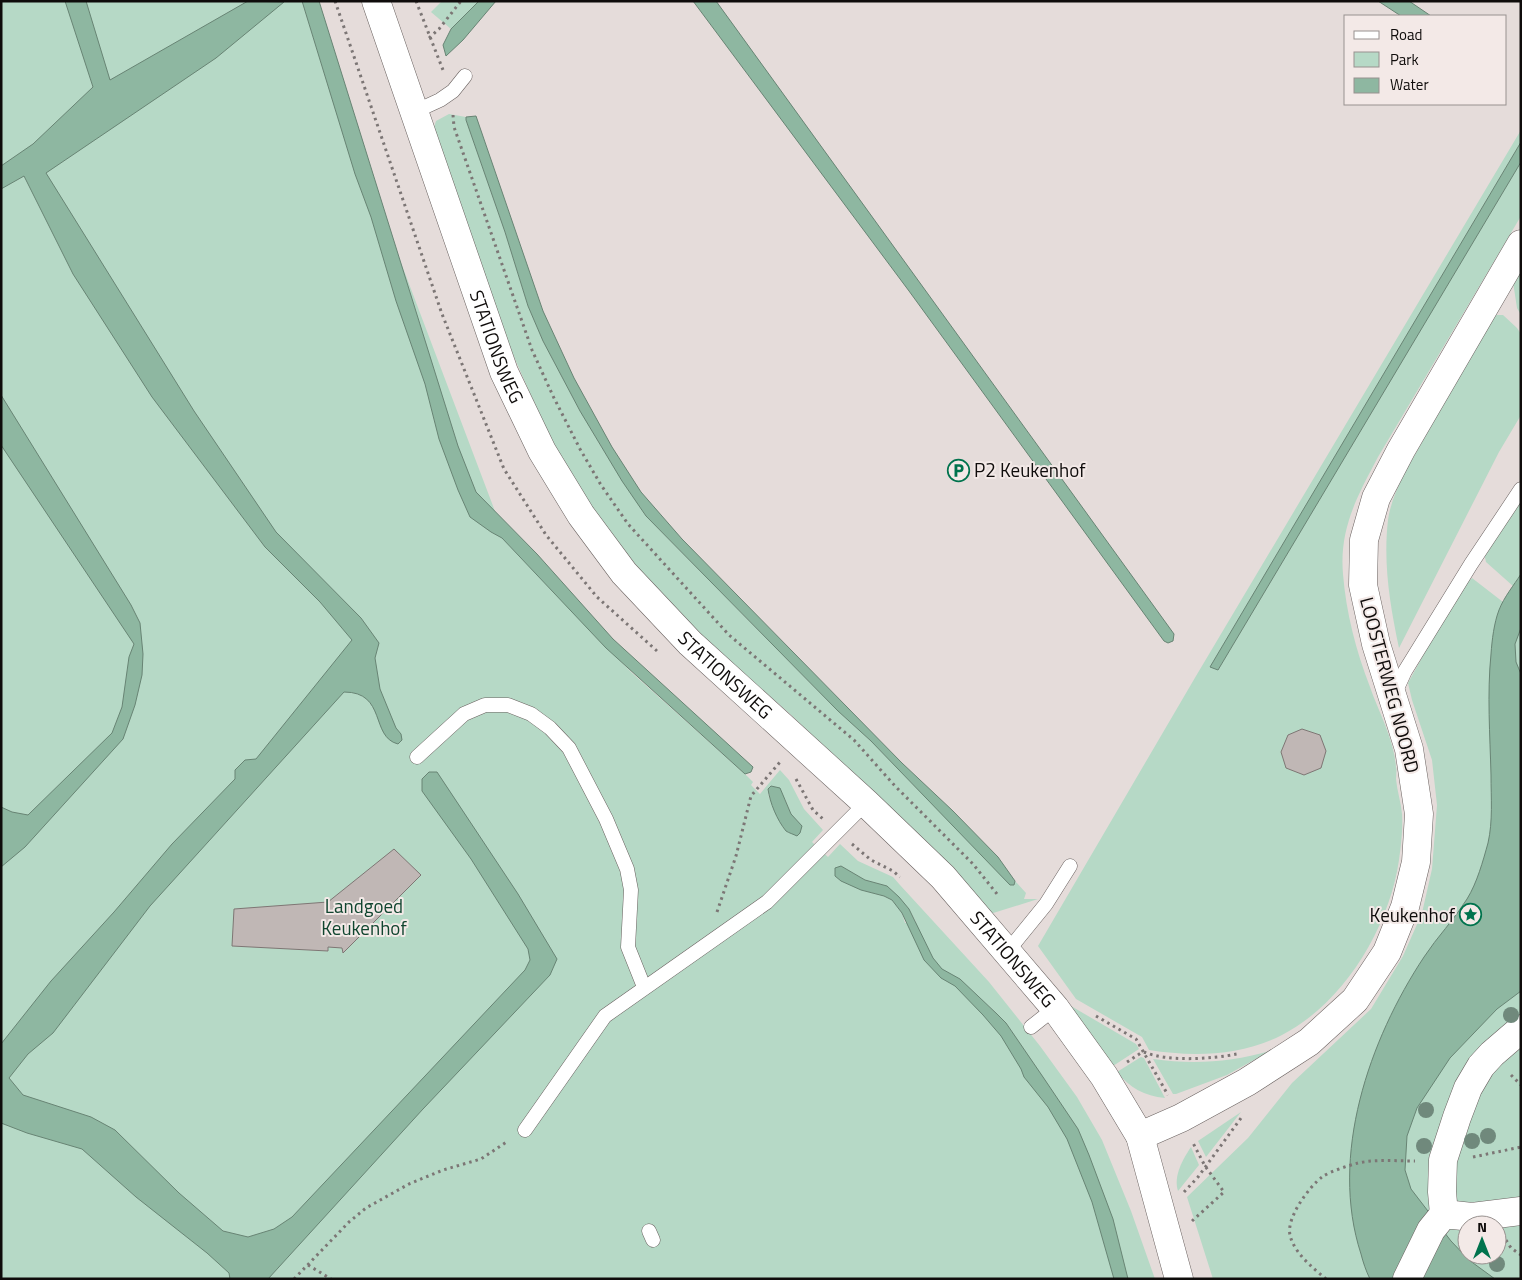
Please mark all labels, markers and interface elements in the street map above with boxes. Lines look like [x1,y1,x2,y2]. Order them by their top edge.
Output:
legend [1344,15,1507,105]
text: Road [1390,23,1422,46]
text: Park [1390,48,1419,71]
text: Water [1390,73,1429,96]
street label: STATIONSWEG [463,286,532,408]
place label: P2 Keukenhof [974,455,1086,484]
parking icon: P2 Keukenhof [946,458,970,482]
street label: LOOSTERWEG NOORD [1353,594,1428,776]
street label: STATIONSWEG [672,624,779,725]
park label: Landgoed Keukenhof [321,891,407,942]
place label: Keukenhof [1370,900,1456,929]
place icon: Keukenhof [1459,903,1483,927]
street label: STATIONSWEG [964,904,1063,1013]
north arrow [1457,1215,1507,1265]
text: N [1477,1216,1487,1237]

